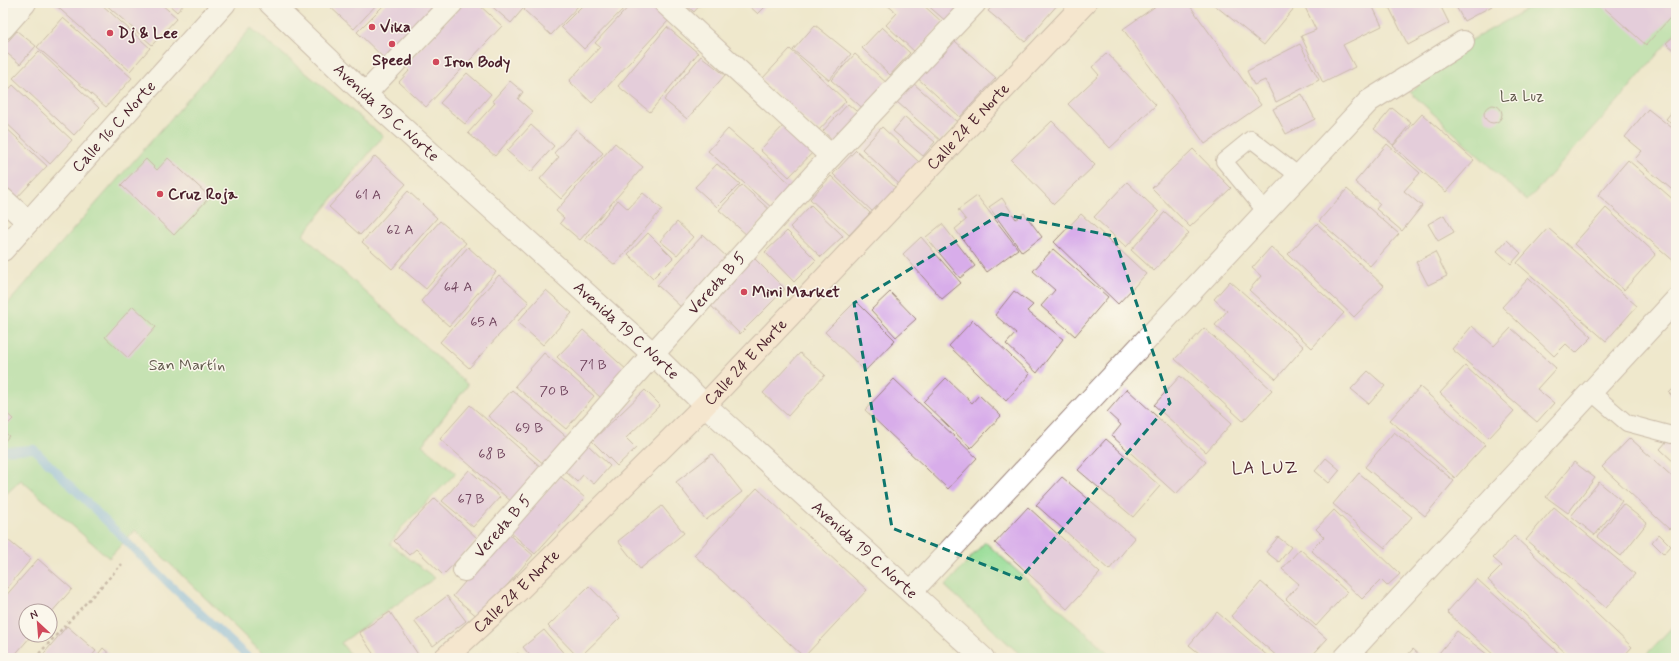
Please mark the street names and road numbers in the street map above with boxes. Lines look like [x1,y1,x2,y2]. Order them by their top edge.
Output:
street label: Avenida 19 C Norte [329,59,444,167]
street label: Calle 16 C Norte [67,76,161,177]
street label: Calle 24 E Norte [922,78,1015,175]
street label: Vereda B 5 [683,248,750,319]
street label: Avenida 19 C Norte [569,277,684,384]
street label: Calle 24 E Norte [699,314,792,410]
street label: Vereda B 5 [469,490,536,562]
street label: Avenida 19 C Norte [807,496,922,604]
street label: Calle 24 E Norte [469,544,565,637]

